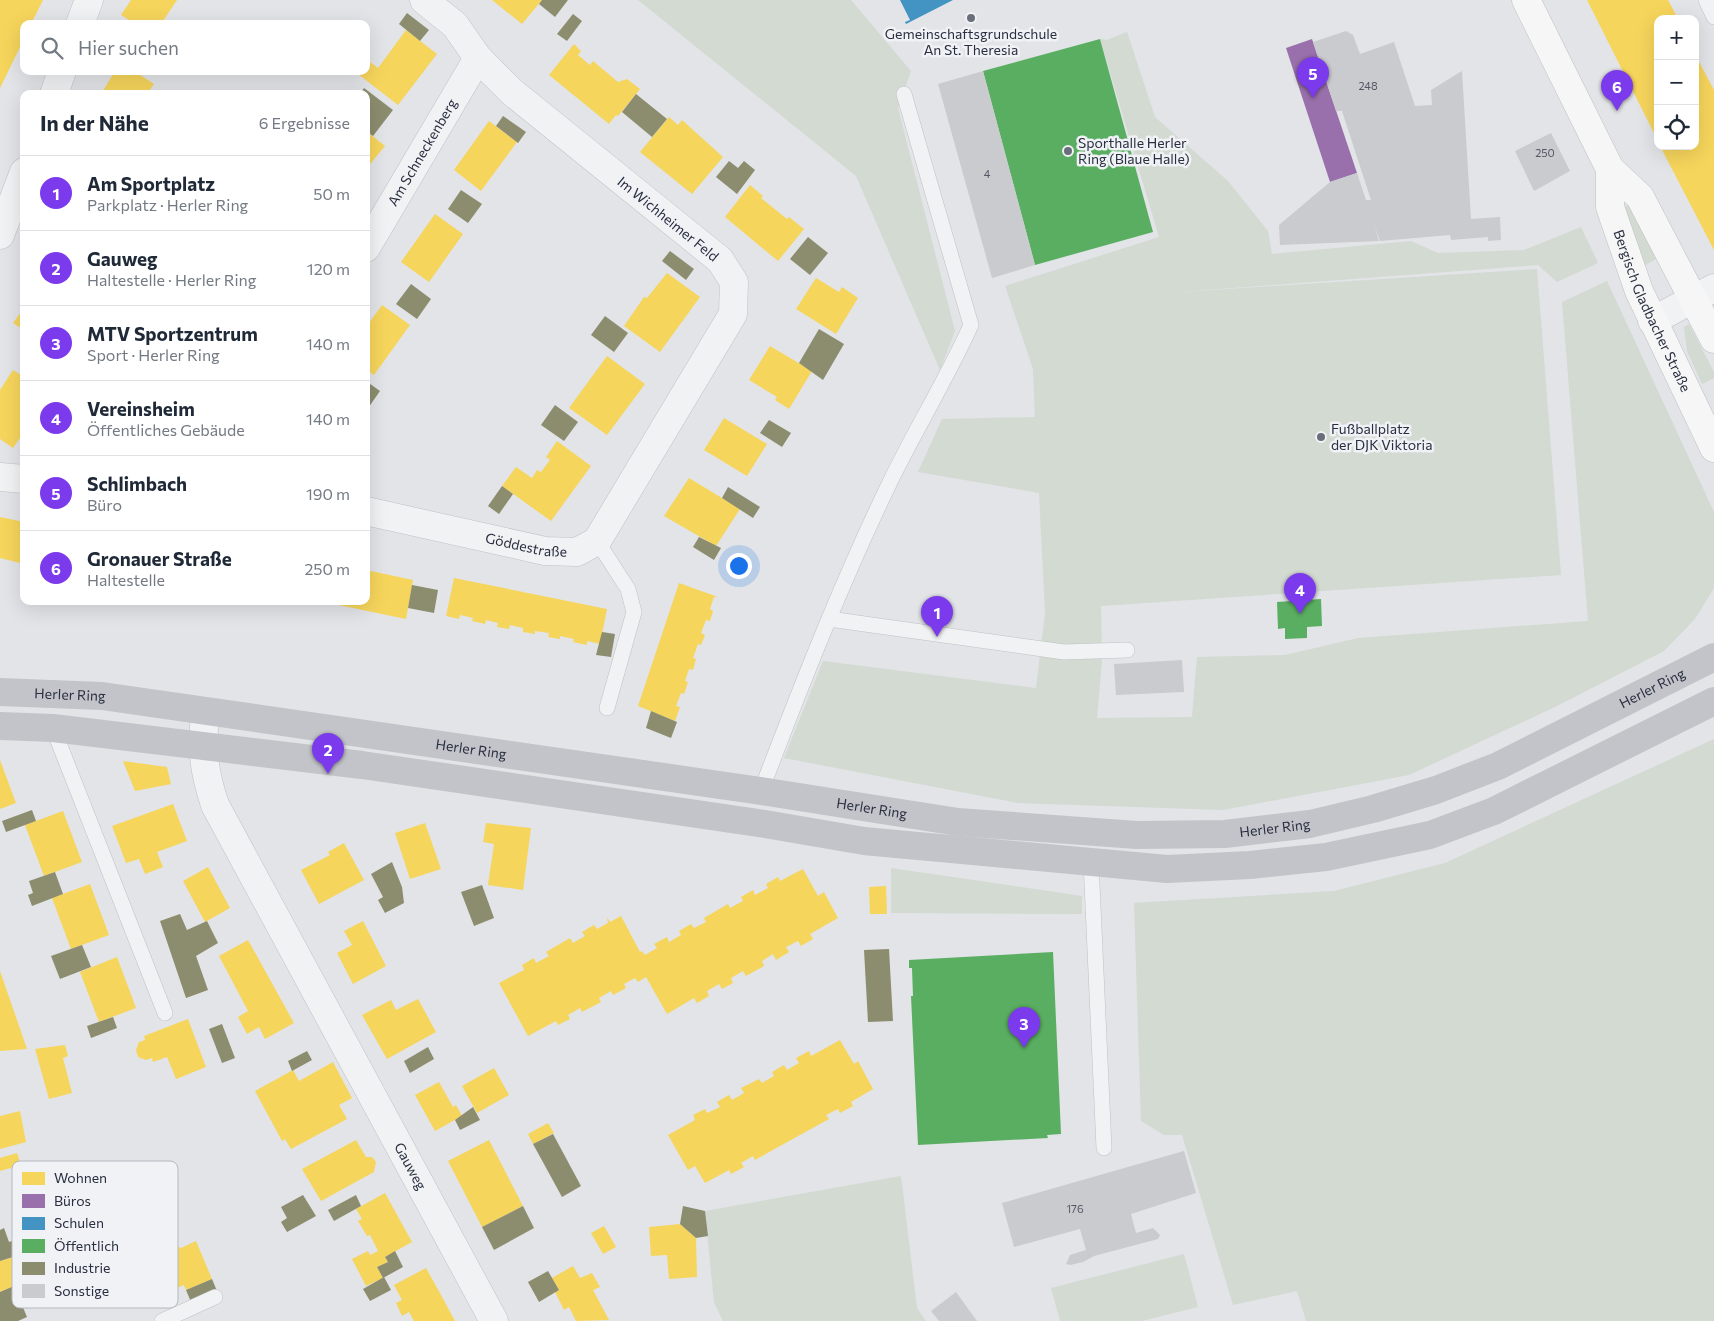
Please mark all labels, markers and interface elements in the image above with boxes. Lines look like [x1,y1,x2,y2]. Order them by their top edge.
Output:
marker: Gemeinschaftsgrundschule An St. Theresia [965,12,977,24]
map controls [1654,15,1699,150]
button: + [1654,15,1699,60]
search box [20,20,370,75]
place label: Gemeinschaftsgrundschule An St. Theresia [885,25,1057,58]
icon: search [38,34,66,62]
text: Hier suchen [78,36,179,59]
pin: 5 [1297,57,1329,98]
button: − [1654,60,1699,105]
pin: 6 [1601,70,1633,111]
house number: 248 [1358,79,1378,92]
street label: Am Schneckenberg [384,95,460,209]
button: locate [1654,105,1699,150]
text: In der Nähe [40,110,149,135]
text: 6 Ergebnisse [259,113,350,132]
place label: Sporthalle Herler Ring (Blaue Halle) [1078,134,1190,167]
marker: Sporthalle Herler Ring (Blaue Halle) [1062,145,1074,157]
house number: 250 [1535,146,1555,159]
house number: 4 [984,167,991,180]
text: Am Sportplatz [87,172,215,195]
street label: Im Wichheimer Feld [614,173,722,265]
text: 1 [52,184,60,203]
text: 50 m [313,184,350,203]
text: Parkplatz · Herler Ring [87,195,248,214]
street label: Bergisch Gladbacher Straße [1610,227,1695,394]
text: Gauweg [87,247,158,270]
text: 2 [51,259,61,278]
text: 120 m [307,259,350,278]
text: Haltestelle · Herler Ring [87,270,256,289]
text: MTV Sportzentrum [87,322,258,345]
text: 3 [51,334,61,353]
text: 140 m [306,334,350,353]
text: Sport · Herler Ring [87,345,220,364]
text: Vereinsheim [87,397,195,420]
text: 4 [51,409,61,428]
text: 140 m [306,409,350,428]
text: Öffentliches Gebäude [87,420,245,439]
place label: Fußballplatz der DJK Viktoria [1331,420,1433,453]
marker: Fußballplatz der DJK Viktoria [1315,431,1327,443]
text: Schlimbach [87,472,187,495]
text: 5 [51,484,61,503]
text: 190 m [306,484,350,503]
text: Büro [87,495,122,514]
street label: Göddestraße [484,529,567,560]
text: Gronauer Straße [87,547,232,570]
your location [726,553,752,579]
text: 6 [51,559,61,578]
text: 250 m [304,559,350,578]
text: Haltestelle [87,570,165,589]
pin: 4 [1284,573,1316,614]
pin: 1 [921,596,953,637]
street label: Herler Ring [1616,664,1688,711]
street label: Herler Ring [34,684,106,704]
pin: 2 [312,733,344,774]
street label: Herler Ring [435,735,508,762]
street label: Herler Ring [835,794,909,822]
street label: Herler Ring [1238,815,1312,840]
pin: 3 [1008,1007,1040,1048]
street label: Gauweg [391,1139,431,1193]
legend [12,1161,178,1308]
text: Wohnen [54,1169,107,1186]
text: Büros [54,1192,91,1209]
house number: 176 [1066,1202,1084,1215]
text: Schulen [54,1214,104,1231]
text: Öffentlich [54,1237,119,1254]
text: Industrie [54,1259,111,1276]
text: Sonstige [54,1282,109,1299]

